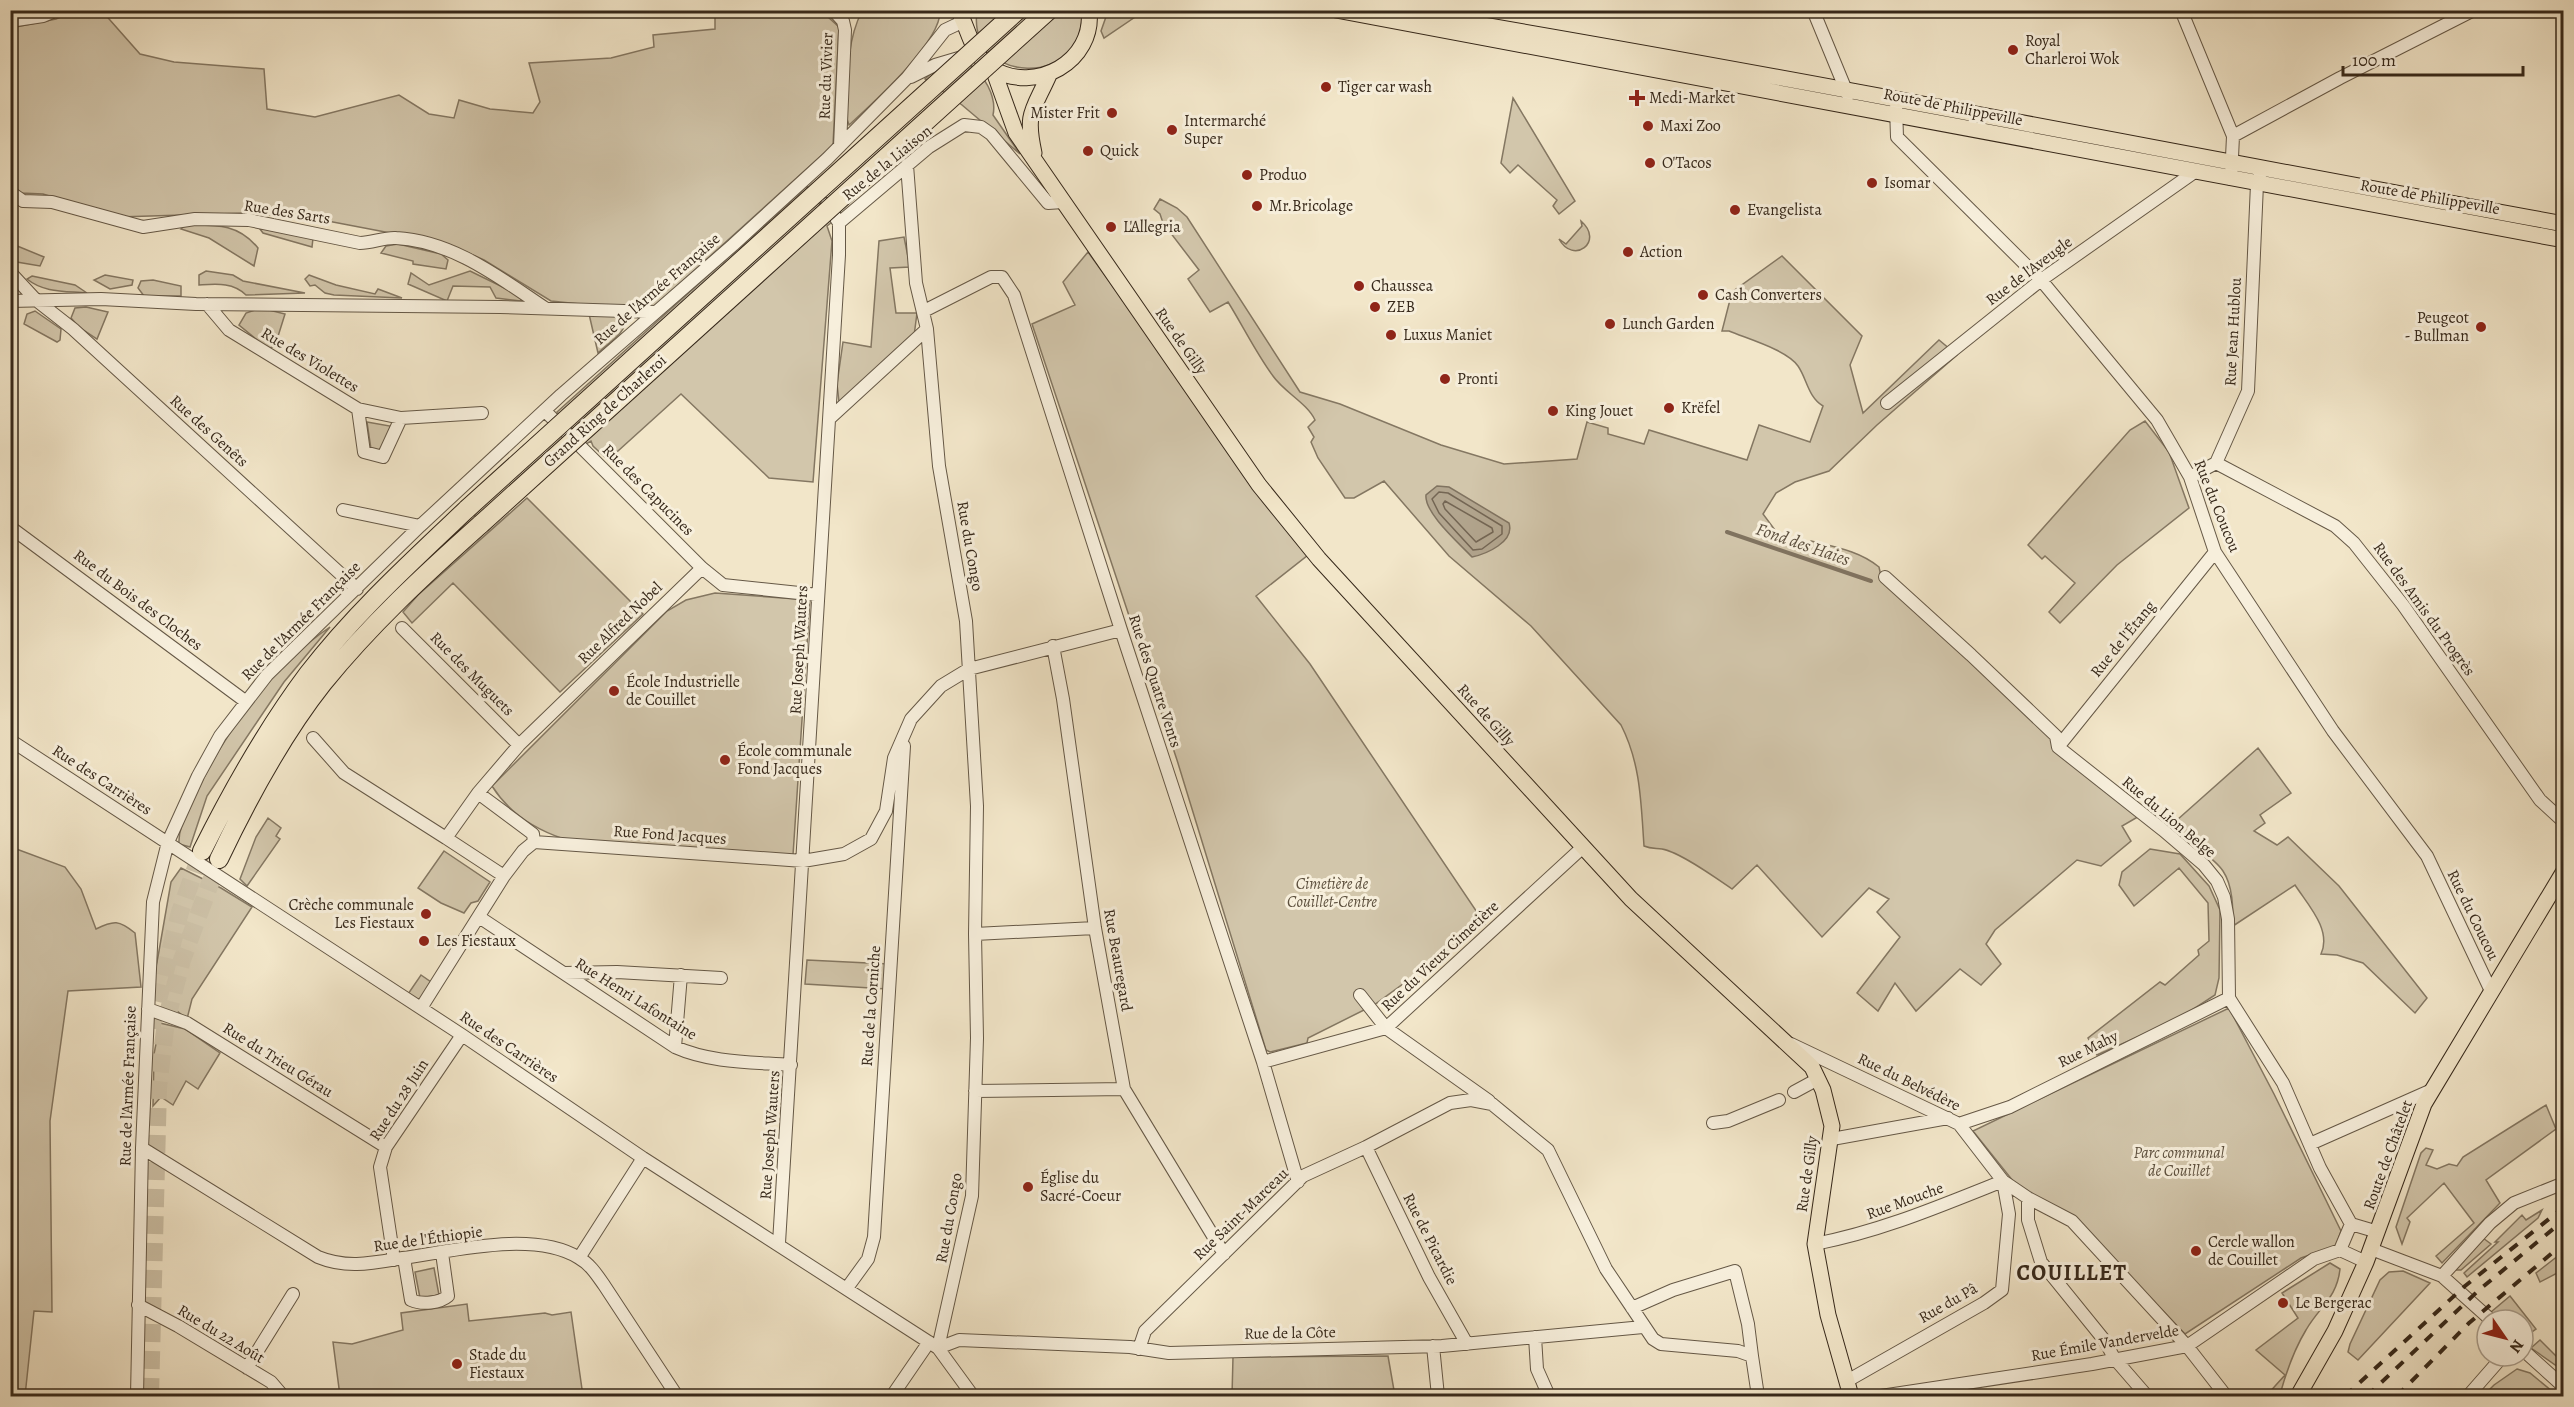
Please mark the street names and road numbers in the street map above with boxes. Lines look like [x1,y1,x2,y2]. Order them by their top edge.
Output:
street label: Rue du Vivier [813,32,839,120]
street label: Route de Philippeville [1881,83,2025,131]
street label: Rue de la Liaison [838,120,937,206]
street label: Route de Philippeville [2358,174,2502,220]
street label: Rue des Sarts [242,194,332,230]
street label: Rue de l'Armée Française [589,228,725,350]
street label: Rue de l'Aveugle [1981,231,2077,311]
street label: Rue Jean Hublou [2219,277,2247,387]
street label: Rue de Gilly [1150,303,1213,380]
street label: Rue des Violettes [257,322,363,398]
street label: Grand Ring de Charleroi [539,350,671,472]
street label: Rue des Genêts [165,390,253,472]
street label: Rue des Capucines [597,439,699,541]
street label: Rue du Coucou [2188,456,2246,556]
street label: Rue du Congo [951,499,989,593]
street label: Rue des Amis du Progrès [2368,538,2480,680]
street label: Rue du Bois des Cloches [69,544,207,656]
street label: Rue de l'Armée Française [236,556,366,686]
street label: Rue Alfred Nobel [573,577,667,669]
street label: Rue Joseph Wauters [785,585,813,715]
street label: Rue de l'Étang [2085,596,2161,682]
street label: Rue des Quatre Vents [1123,612,1187,750]
street label: Rue des Muguets [425,627,519,721]
street label: Rue de Gilly [1452,679,1521,752]
street label: Rue des Carrières [48,740,156,820]
street label: Rue du Lion Belge [2117,771,2221,863]
street label: Rue Fond Jacques [613,820,727,850]
street label: Rue du Coucou [2442,866,2505,964]
street label: Rue du Vieux Cimetière [1376,896,1504,1016]
street label: Rue Beauregard [1098,907,1138,1013]
street label: Rue de la Corniche [856,945,886,1067]
street label: Rue Henri Lafontaine [571,953,701,1045]
street label: Rue de l'Armée Française [114,1005,142,1167]
street label: Rue des Carrières [455,1006,563,1088]
street label: Rue du Trieu Gérau [219,1017,338,1103]
street label: Rue Mahy [2054,1025,2123,1073]
street label: Rue du Belvédère [1854,1048,1964,1116]
street label: Rue du 28 Juin [364,1054,434,1145]
street label: Rue Joseph Wauters [755,1070,785,1200]
street label: Route de Châtelet [2358,1097,2418,1213]
street label: Rue de Gilly [1791,1133,1823,1214]
street label: Rue Saint-Marceau [1189,1163,1294,1265]
street label: Rue du Congo [930,1171,968,1265]
street label: Rue Mouche [1863,1177,1947,1225]
street label: Rue de Picardie [1397,1189,1463,1289]
street label: Rue de l'Éthiopie [372,1220,484,1258]
street label: Rue du Pâ [1915,1277,1982,1329]
street label: Rue du 22 Août [173,1299,269,1369]
street label: Rue Émile Vandervelde [2029,1319,2181,1367]
street label: Rue de la Côte [1244,1321,1336,1345]

